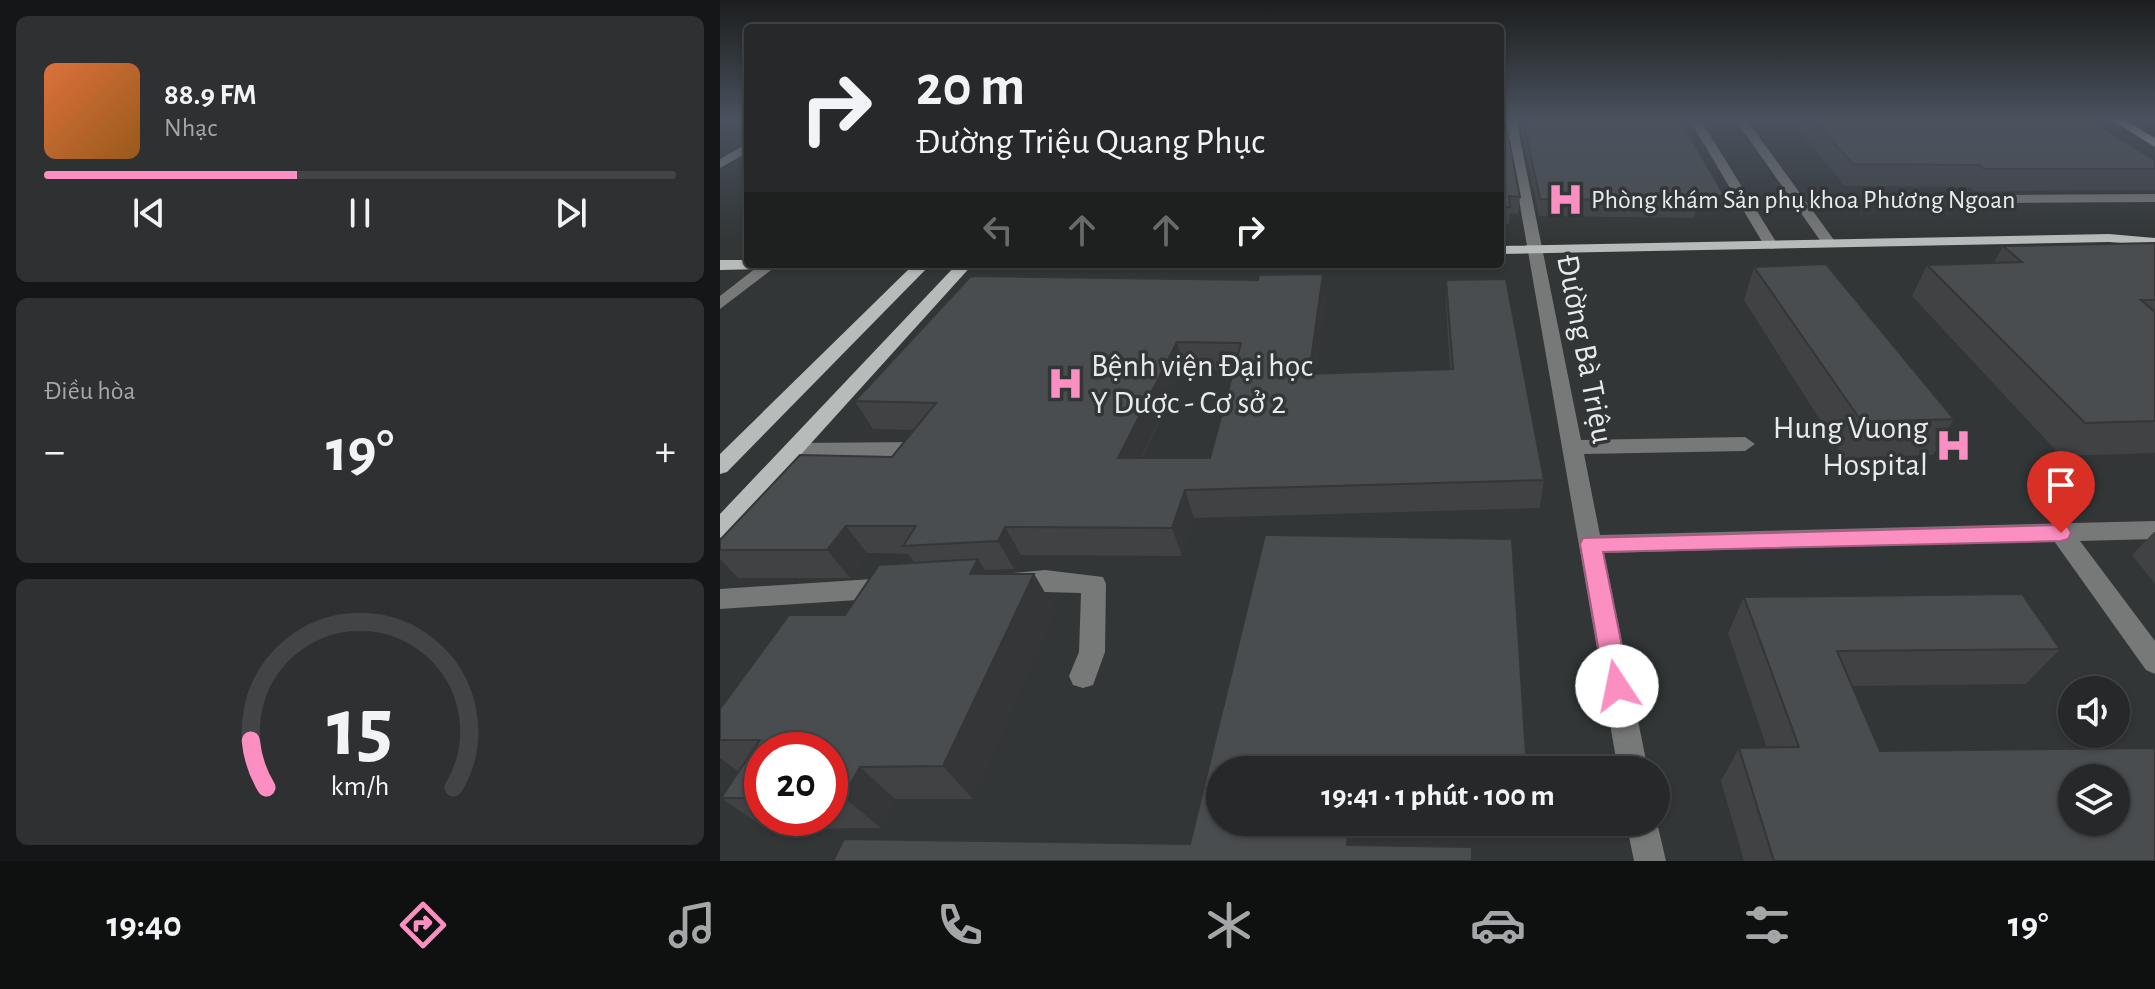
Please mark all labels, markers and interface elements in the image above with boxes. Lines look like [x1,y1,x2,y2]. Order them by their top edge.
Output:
icon: right [784,56,888,160]
text: 20 m [916,59,1025,115]
text: 88.9 FM [164,80,257,110]
text: Nhạc [164,115,217,141]
text: Đường Triệu Quang Phục [916,124,1265,160]
hospital icon: Phòng khám Sản phụ khoa Phương Ngoan [1546,181,1584,219]
place label: Phòng khám Sản phụ khoa Phương Ngoan [1591,187,2015,213]
icon: previous [127,191,171,235]
icon: pause [338,191,382,235]
icon: next [549,191,593,235]
icon: left [976,208,1020,252]
icon: ahead [1060,208,1104,252]
icon: ahead [1144,208,1188,252]
icon: right [1228,208,1272,252]
street label: Đường Bà Triệu [1551,252,1619,446]
place label: Bệnh viện Đại học Y Dược - Cơ sở 2 [1091,350,1313,419]
hospital icon: Bệnh viện Đại học Y Dược - Cơ sở 2 [1046,365,1084,403]
text: Điều hòa [44,378,136,404]
place label: Hung Vuong Hospital [1773,412,1928,481]
text: 19° [326,422,394,482]
hospital icon: Hung Vuong Hospital [1935,427,1973,465]
text: − [44,430,65,474]
text: + [655,430,676,474]
pin [2027,451,2095,533]
icon: arrive [2039,463,2083,507]
position arrow [1575,644,1659,728]
map controls [2058,676,2130,836]
button: sound [2058,676,2130,748]
text: 15 [327,687,393,771]
speed limit sign: 20 [744,732,848,836]
button: layers [2058,764,2130,836]
text: km/h [331,772,389,801]
text: 19:41 · 1 phút · 100 m [1321,781,1555,811]
icon: directions [395,897,451,953]
icon: music [664,897,720,953]
icon: phone [932,897,988,953]
icon: climate [1201,897,1257,953]
icon: car [1470,897,1526,953]
icon: filters [1739,897,1795,953]
text: 19:40 [106,907,182,943]
text: 19° [2008,907,2049,943]

